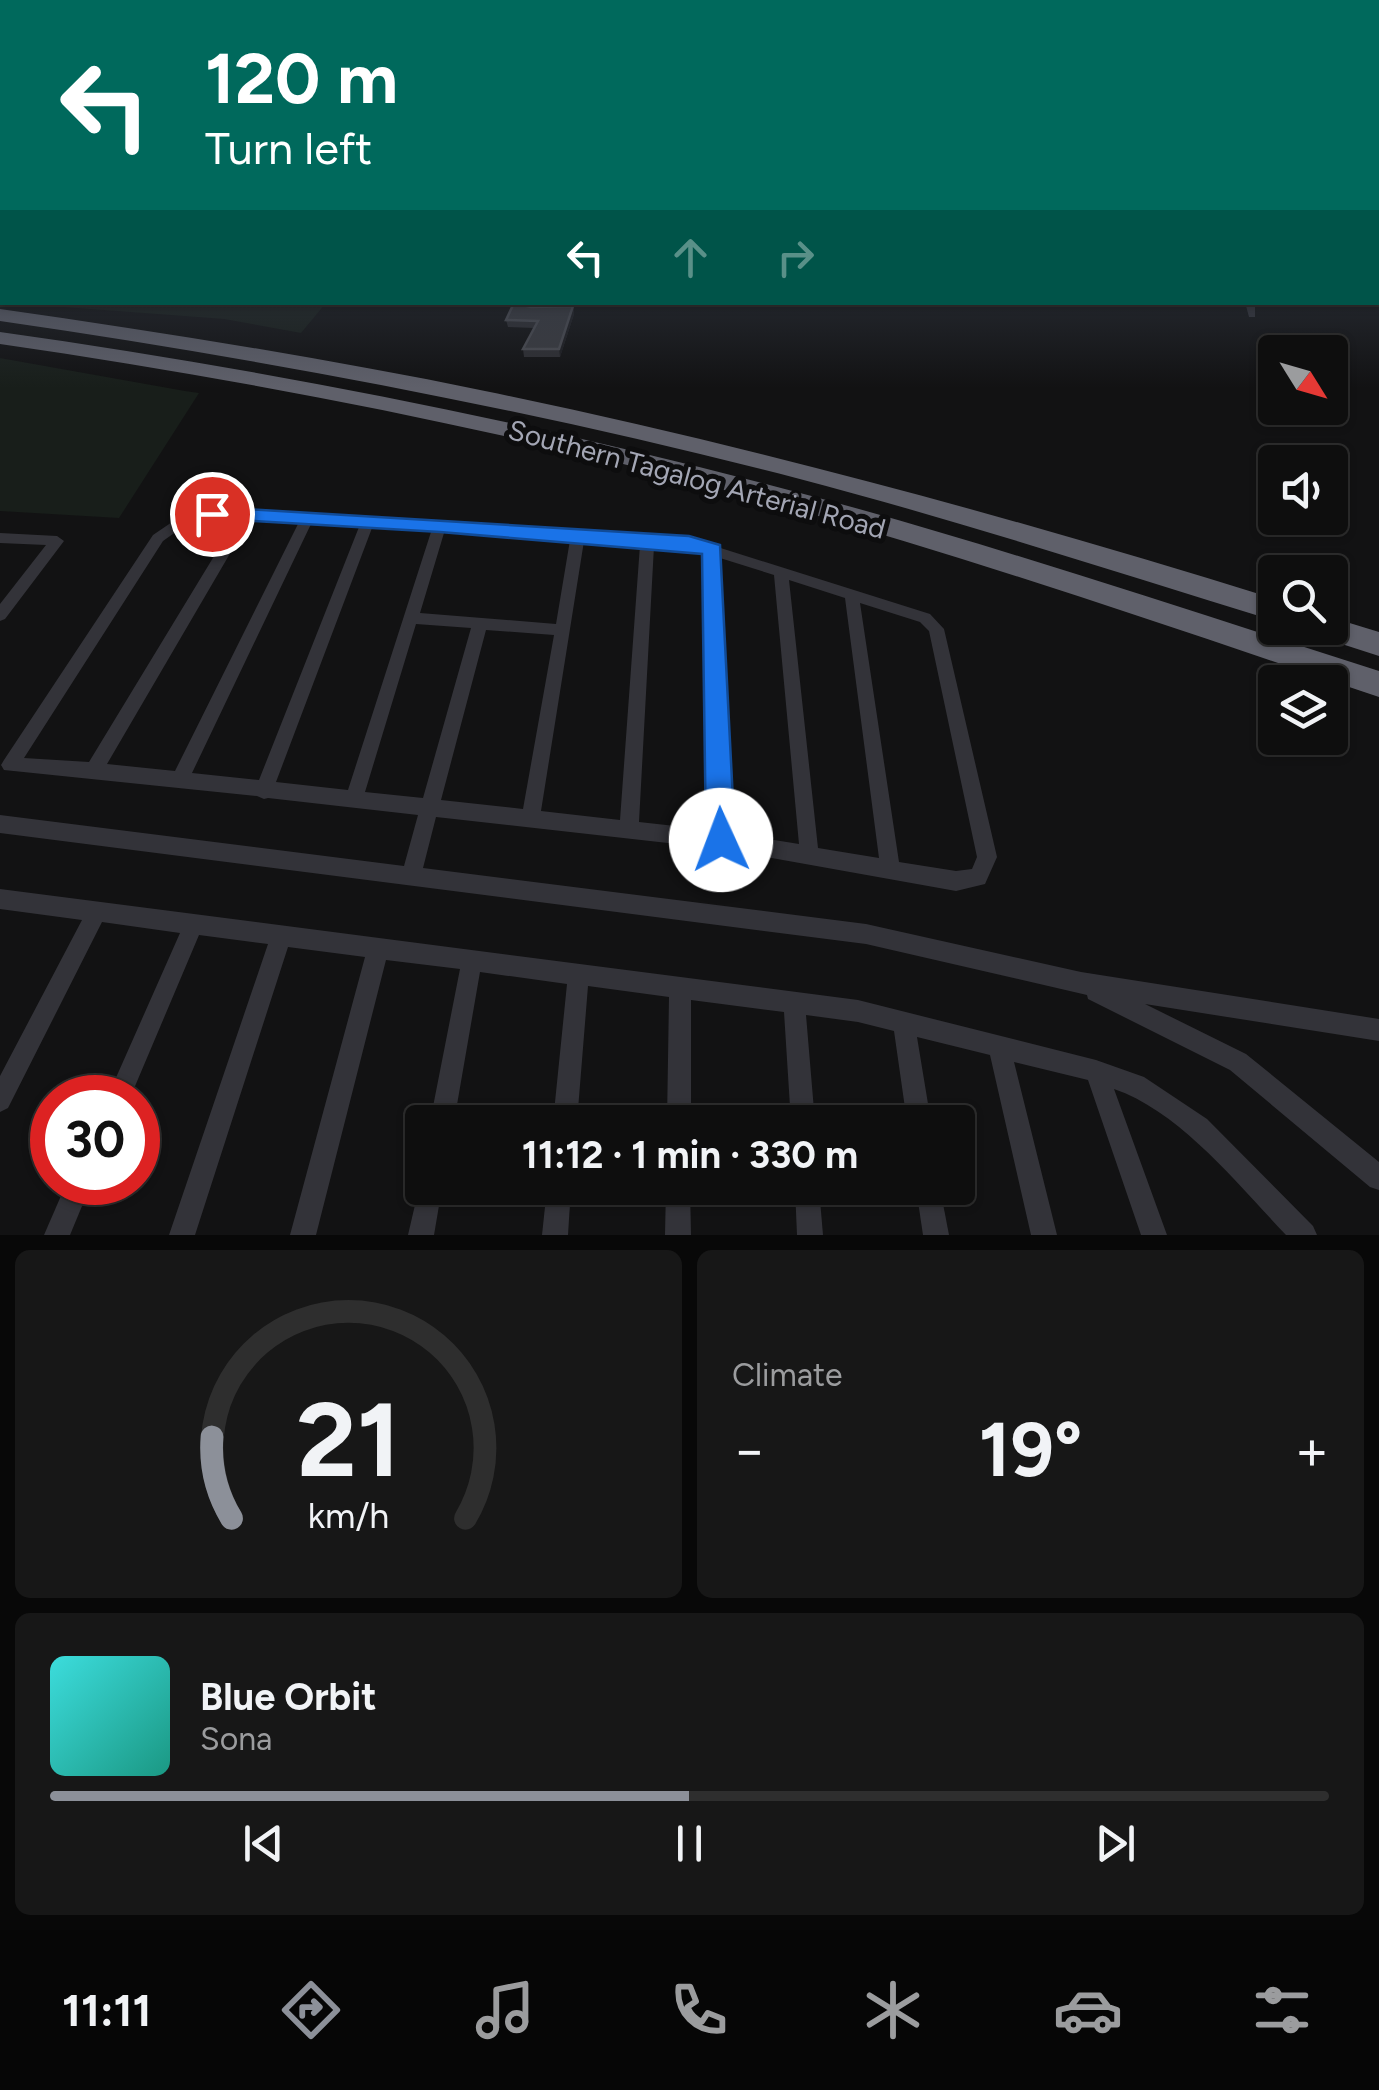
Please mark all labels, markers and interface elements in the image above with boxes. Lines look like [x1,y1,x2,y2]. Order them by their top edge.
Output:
text: 120 m [205,36,398,121]
icon: left [40,40,170,170]
text: Turn left [205,121,372,175]
icon: left [558,230,613,285]
icon: ahead [663,230,718,285]
icon: right [768,230,823,285]
north arrow [1258,335,1348,425]
map controls [1258,335,1348,755]
street label: Southern Tagalog Arterial Road [505,412,889,546]
button: sound [1258,445,1348,535]
pin [170,472,255,557]
icon: arrive [185,487,240,542]
button: search [1258,555,1348,645]
button: layers [1258,665,1348,755]
position arrow [669,788,773,892]
speed limit sign: 30 [30,1075,160,1205]
text: 11:12 · 1 min · 330 m [522,1132,858,1178]
text: Climate [732,1356,843,1394]
text: 21 [296,1377,401,1502]
text: 19° [979,1405,1082,1495]
text: − [732,1417,766,1483]
text: + [1295,1417,1329,1483]
text: km/h [308,1494,389,1537]
text: Blue Orbit [200,1674,376,1720]
text: Sona [200,1720,272,1758]
icon: previous [236,1816,291,1871]
icon: pause [662,1816,717,1871]
icon: next [1088,1816,1143,1871]
icon: directions [276,1975,346,2045]
icon: music [470,1975,540,2045]
icon: phone [664,1975,734,2045]
icon: climate [858,1975,928,2045]
icon: car [1053,1975,1123,2045]
icon: filters [1247,1975,1317,2045]
text: 11:11 [62,1983,152,2037]

